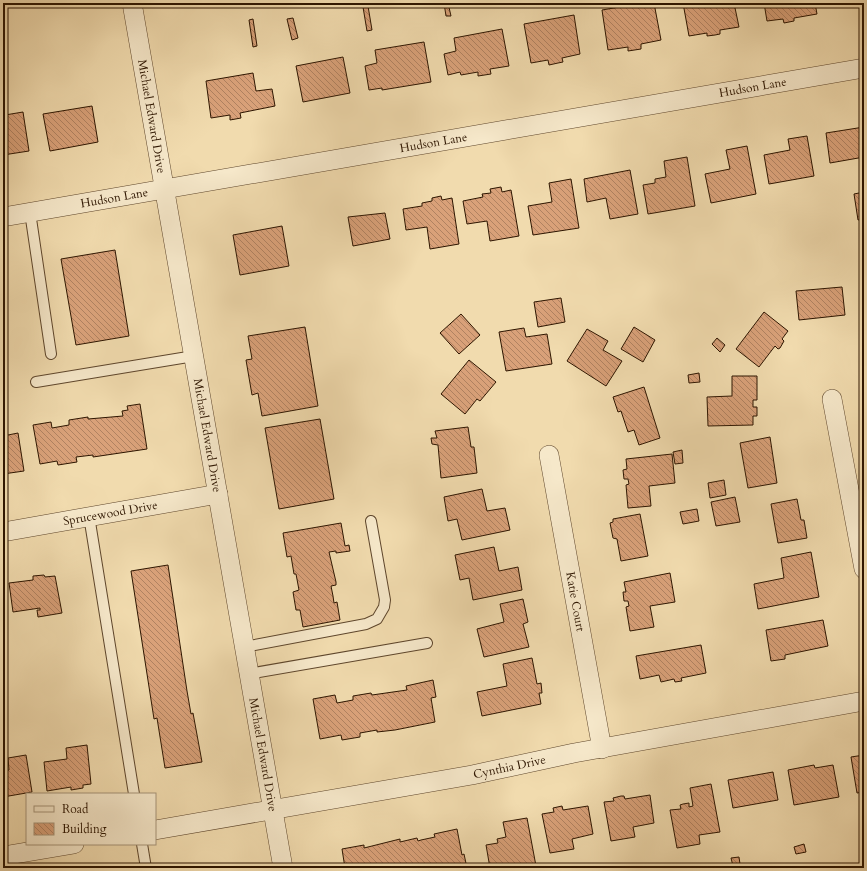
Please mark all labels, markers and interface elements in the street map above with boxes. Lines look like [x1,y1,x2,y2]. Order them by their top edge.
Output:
street label: Michael Edward Drive [134,58,170,174]
street label: Hudson Lane [718,74,788,101]
street label: Hudson Lane [399,129,469,156]
street label: Hudson Lane [79,184,149,211]
street label: Michael Edward Drive [190,377,225,494]
street label: Sprucewood Drive [62,497,159,529]
street label: Katie Court [562,570,589,633]
street label: Michael Edward Drive [245,696,281,813]
street label: Cynthia Drive [472,751,547,783]
legend [26,793,156,845]
text: Road [62,801,89,817]
text: Building [62,821,107,837]

